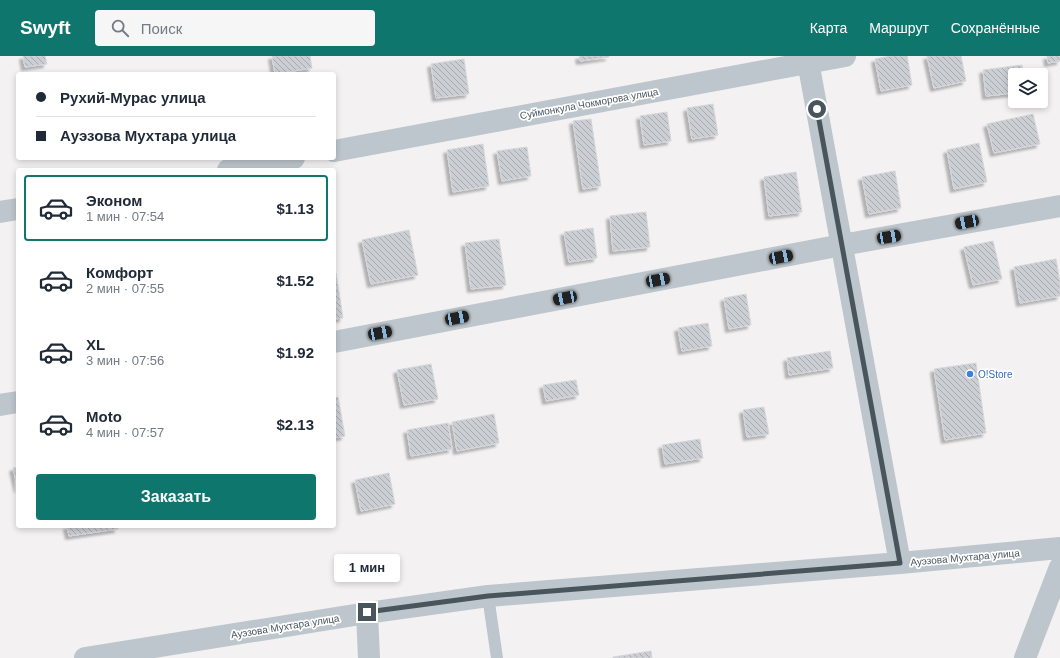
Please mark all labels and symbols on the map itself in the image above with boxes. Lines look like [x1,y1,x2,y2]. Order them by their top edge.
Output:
street label: Суймонкула Чокморова улица [519,86,660,121]
route start [808,100,826,118]
car [954,214,980,230]
car [876,229,902,245]
car [768,249,794,265]
car [645,272,671,288]
car [552,290,578,306]
car [444,310,470,326]
car [367,325,393,341]
marker: O!Store [965,369,975,379]
place label: O!Store [978,369,1013,380]
street label: Ауэзова Мухтара улица [910,547,1021,568]
callout: 1 мин [334,554,400,582]
route end [358,603,376,621]
street label: Ауэзова Мухтара улица [230,612,341,641]

